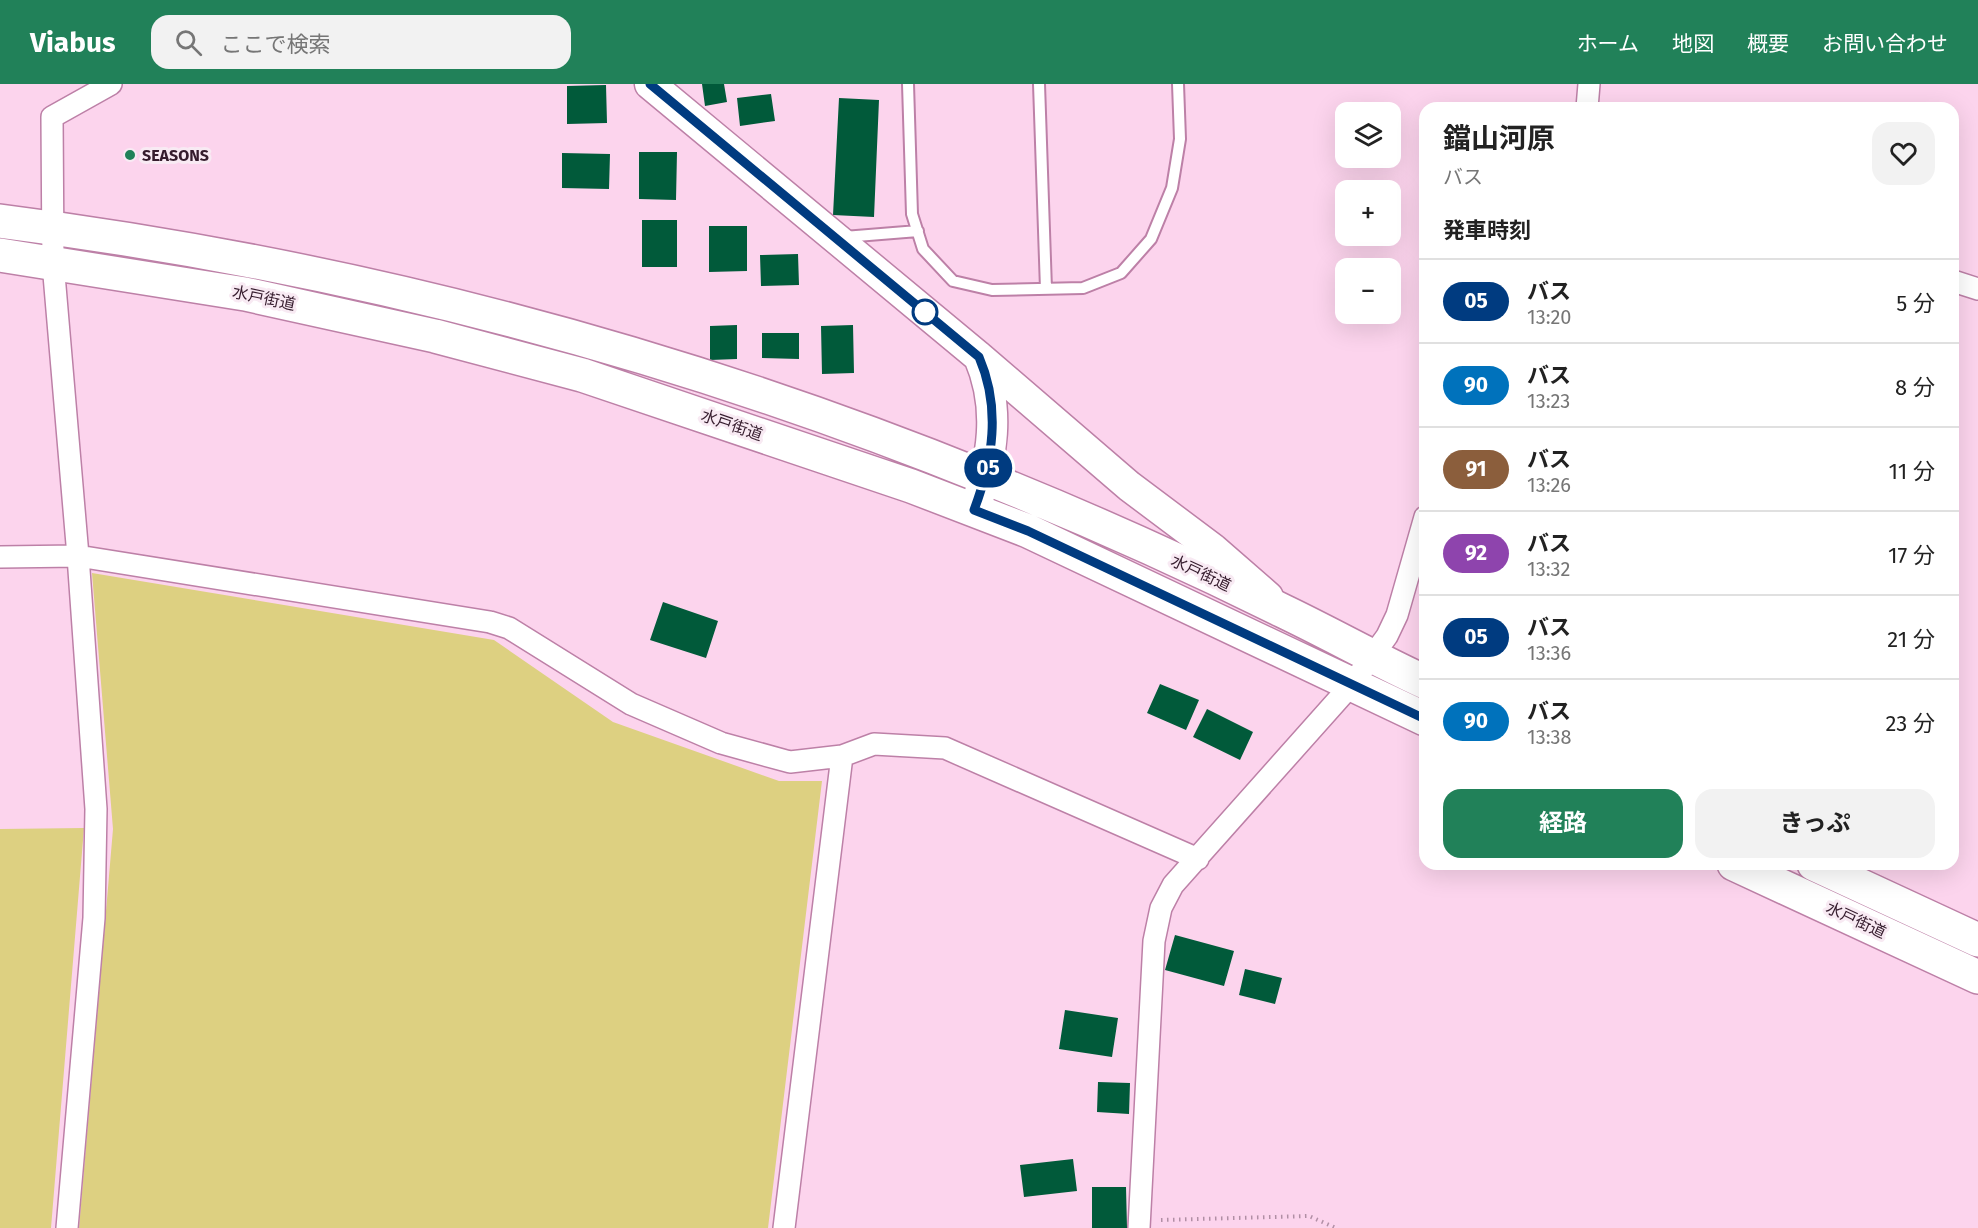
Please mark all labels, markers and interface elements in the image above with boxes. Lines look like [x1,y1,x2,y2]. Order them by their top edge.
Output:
search box [151,15,571,69]
text: Viabus [30,26,115,59]
icon: search [172,26,205,59]
text: ここで検索 [220,31,330,58]
text: ホーム [1577,31,1639,57]
text: 地図 [1672,31,1714,57]
text: 概要 [1747,31,1789,57]
text: お問い合わせ [1822,31,1948,57]
map controls [1335,102,1401,324]
button: layers [1335,102,1401,168]
text: 鐺山河原 [1443,122,1555,155]
button: heart [1872,122,1935,185]
place label: SEASONS [142,146,209,165]
marker: SEASONS [123,148,137,162]
text: バス [1443,165,1483,189]
button: + [1335,180,1401,246]
text: 発車時刻 [1443,217,1531,244]
button: − [1335,258,1401,324]
text: バス [1527,278,1571,305]
street label: 水戸街道 [231,282,297,314]
text: 05 [1464,288,1488,314]
text: 5 分 [1896,290,1935,317]
unlabelled marker [912,299,938,325]
text: 13:20 [1527,305,1572,329]
text: バス [1527,362,1571,389]
text: 90 [1464,372,1488,398]
text: 8 分 [1895,374,1935,401]
text: 13:23 [1527,389,1570,413]
street label: 水戸街道 [699,406,765,444]
text: バス [1527,446,1571,473]
line badge: 05 [961,448,1015,488]
text: 05 [976,455,1000,481]
text: 91 [1465,456,1487,482]
text: 11 分 [1888,458,1935,485]
text: 13:26 [1527,473,1571,497]
text: バス [1527,530,1571,557]
text: 92 [1465,540,1487,566]
text: 17 分 [1888,542,1935,569]
street label: 水戸街道 [1168,551,1234,595]
text: 13:32 [1527,557,1570,581]
text: バス [1527,614,1571,641]
text: 05 [1464,624,1488,650]
text: 21 分 [1887,626,1935,653]
text: 13:36 [1527,641,1571,665]
text: バス [1527,698,1571,725]
text: 90 [1464,708,1488,734]
text: 23 分 [1885,710,1935,737]
text: 13:38 [1527,725,1572,749]
button: 経路 [1443,789,1683,858]
button: きっぷ [1695,789,1935,858]
street label: 水戸街道 [1823,898,1889,942]

